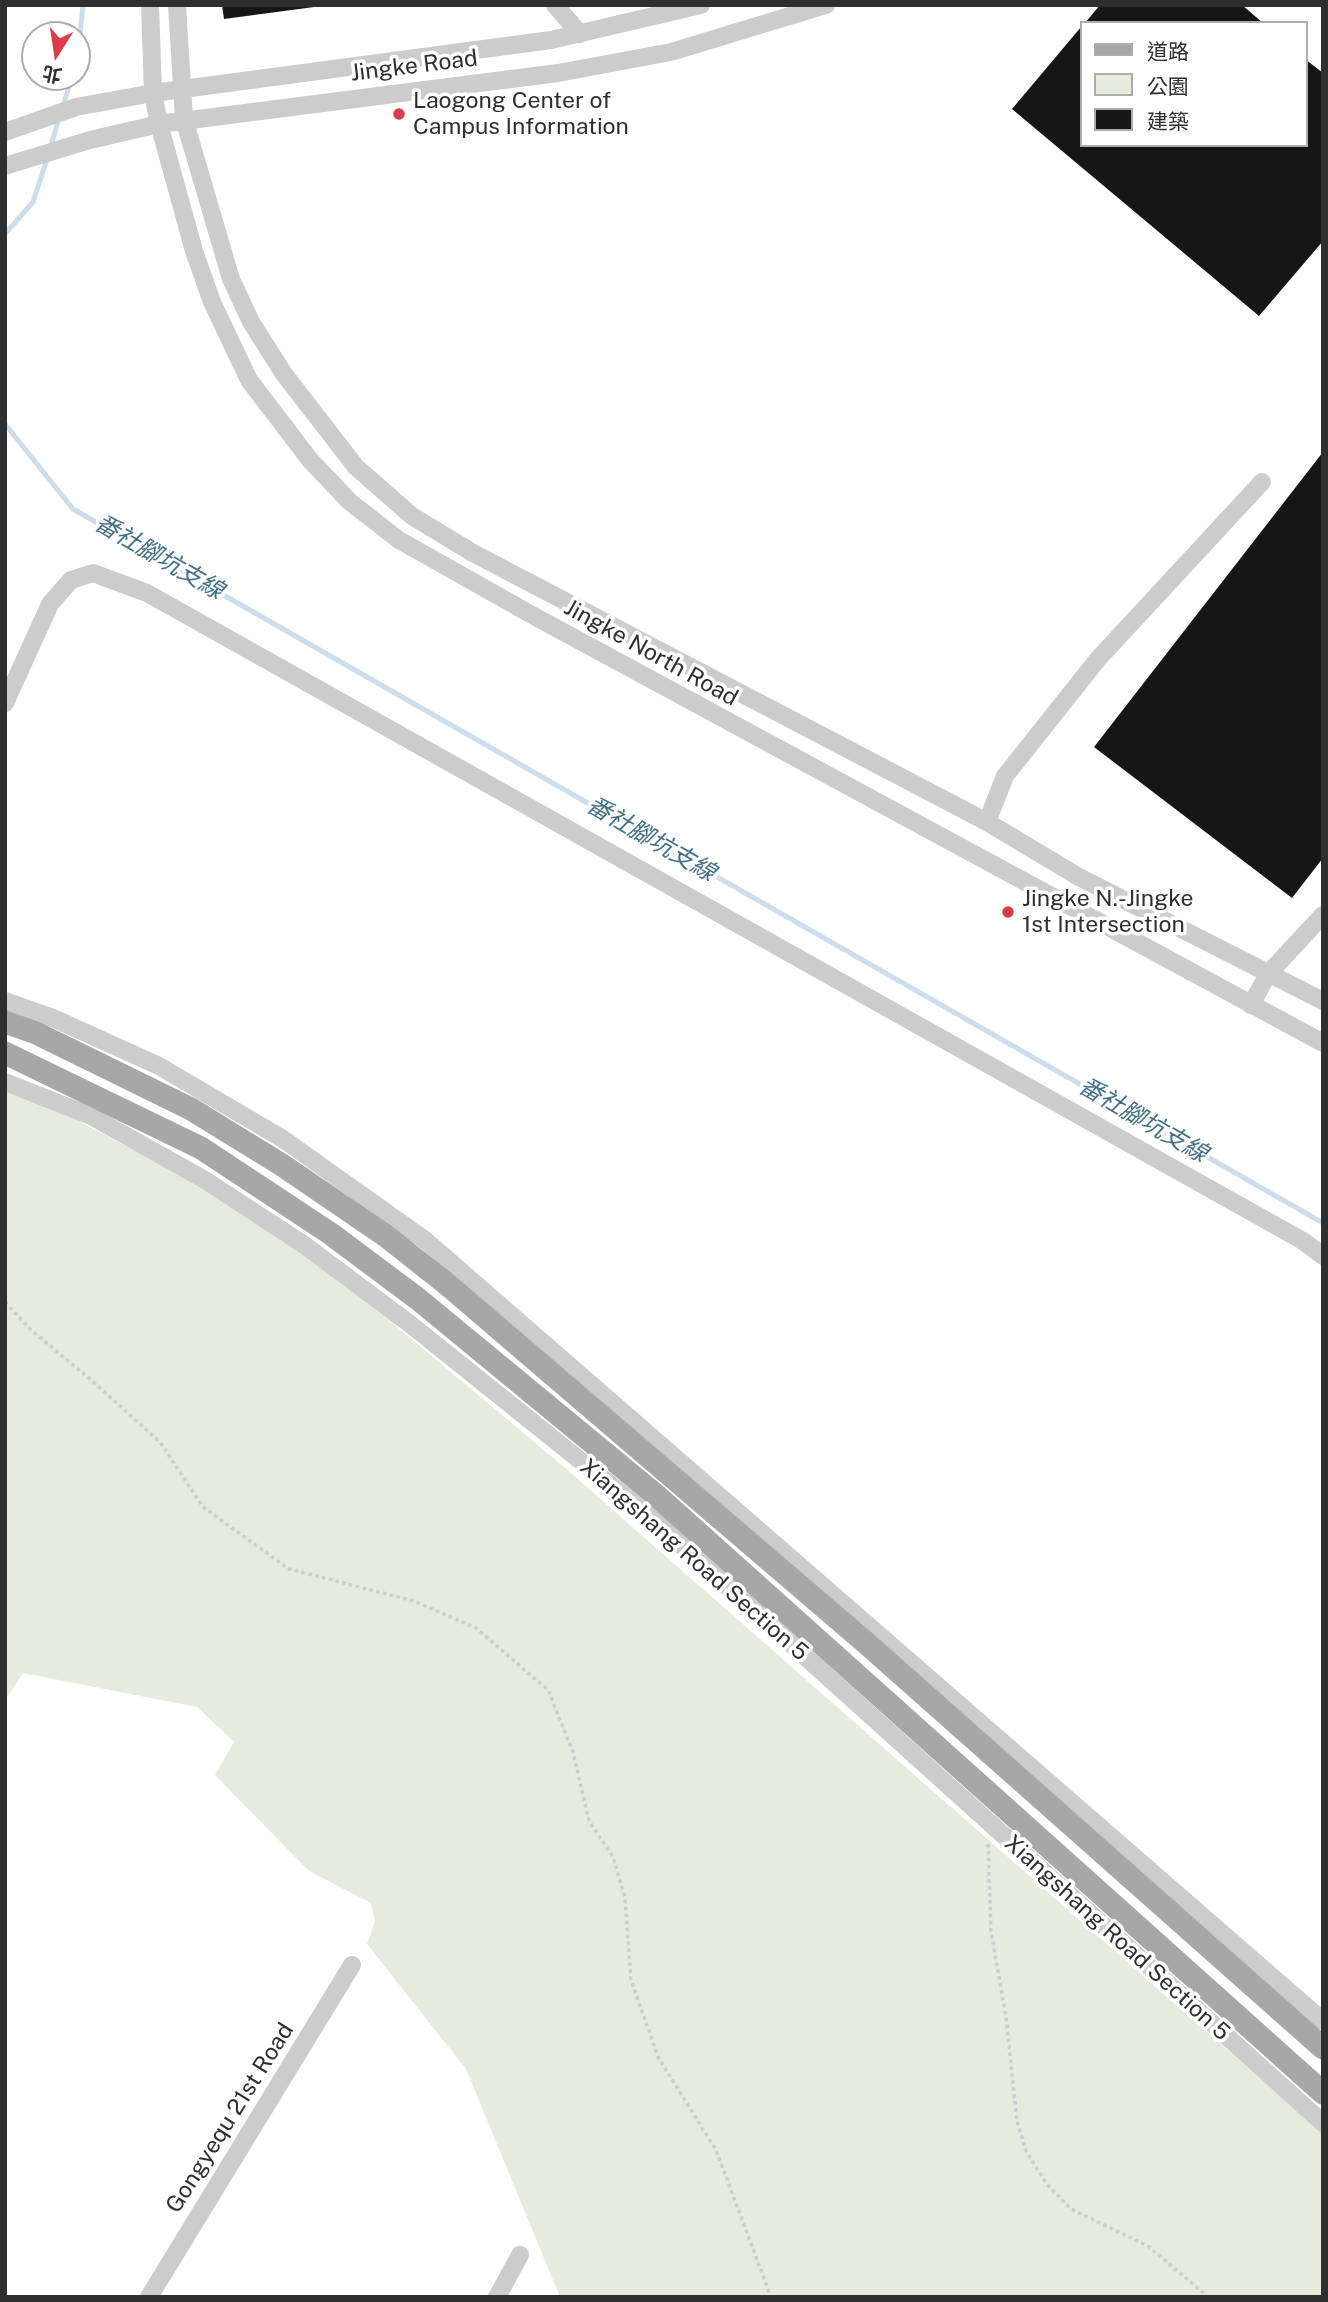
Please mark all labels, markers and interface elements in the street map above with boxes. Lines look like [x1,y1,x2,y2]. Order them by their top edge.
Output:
north arrow [21,21,91,91]
legend [1080,21,1307,147]
text: 道路 [1147,39,1189,64]
street label: Jingke Road [349,45,479,87]
text: 北 [40,62,64,87]
text: 公園 [1147,74,1189,99]
place label: Laogong Center of Campus Information [413,87,629,141]
marker: Laogong Center of Campus Information [391,106,407,122]
text: 建築 [1147,109,1189,134]
water label: 番社腳坑支線 [89,509,229,605]
street label: Jingke North Road [559,594,743,712]
water label: 番社腳坑支線 [581,791,721,887]
place label: Jingke N.-Jingke 1st Intersection [1022,885,1194,939]
marker: Jingke N.-Jingke 1st Intersection [1000,904,1016,920]
water label: 番社腳坑支線 [1073,1072,1213,1168]
street label: Xiangshang Road Section 5 [574,1453,814,1667]
street label: Xiangshang Road Section 5 [999,1829,1235,2047]
street label: Gongyequ 21st Road [160,2018,300,2218]

